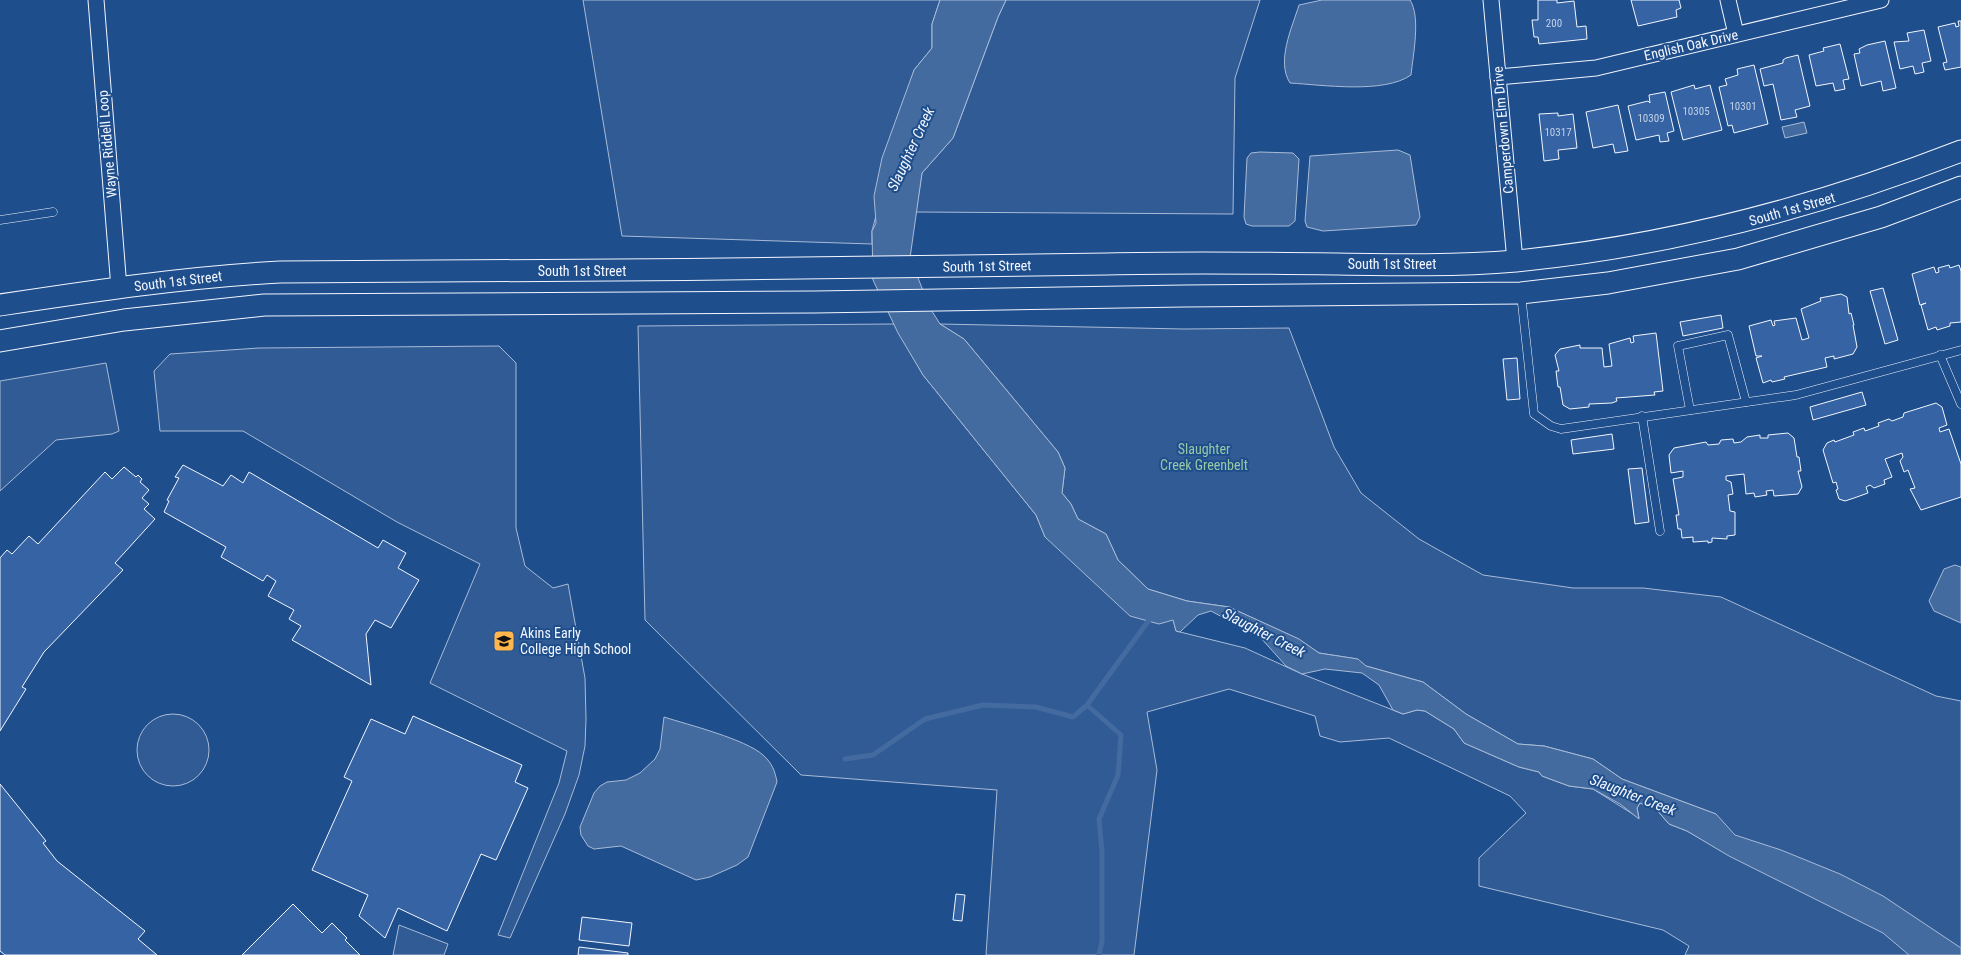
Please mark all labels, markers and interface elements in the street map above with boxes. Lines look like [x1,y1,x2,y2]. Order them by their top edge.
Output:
house number: 200 [1546,17,1562,30]
street label: English Oak Drive [1642,26,1740,64]
street label: Camperdown Elm Drive [1489,65,1517,194]
street label: Wayne Riddell Loop [94,90,120,198]
house number: 10301 [1729,100,1757,113]
water label: Slaughter Creek [884,104,939,194]
house number: 10305 [1682,105,1710,118]
house number: 10309 [1637,112,1665,125]
house number: 10317 [1544,126,1572,139]
street label: South 1st Street [1747,189,1837,229]
street label: South 1st Street [1348,256,1436,272]
street label: South 1st Street [943,257,1031,275]
street label: South 1st Street [538,263,626,279]
street label: South 1st Street [133,268,223,294]
park label: Slaughter Creek Greenbelt [1160,441,1248,473]
water label: Slaughter Creek [1219,604,1309,662]
place label: Akins Early College High School [520,625,631,657]
school or university icon: Akins Early College High School [492,629,516,653]
water label: Slaughter Creek [1587,770,1679,820]

